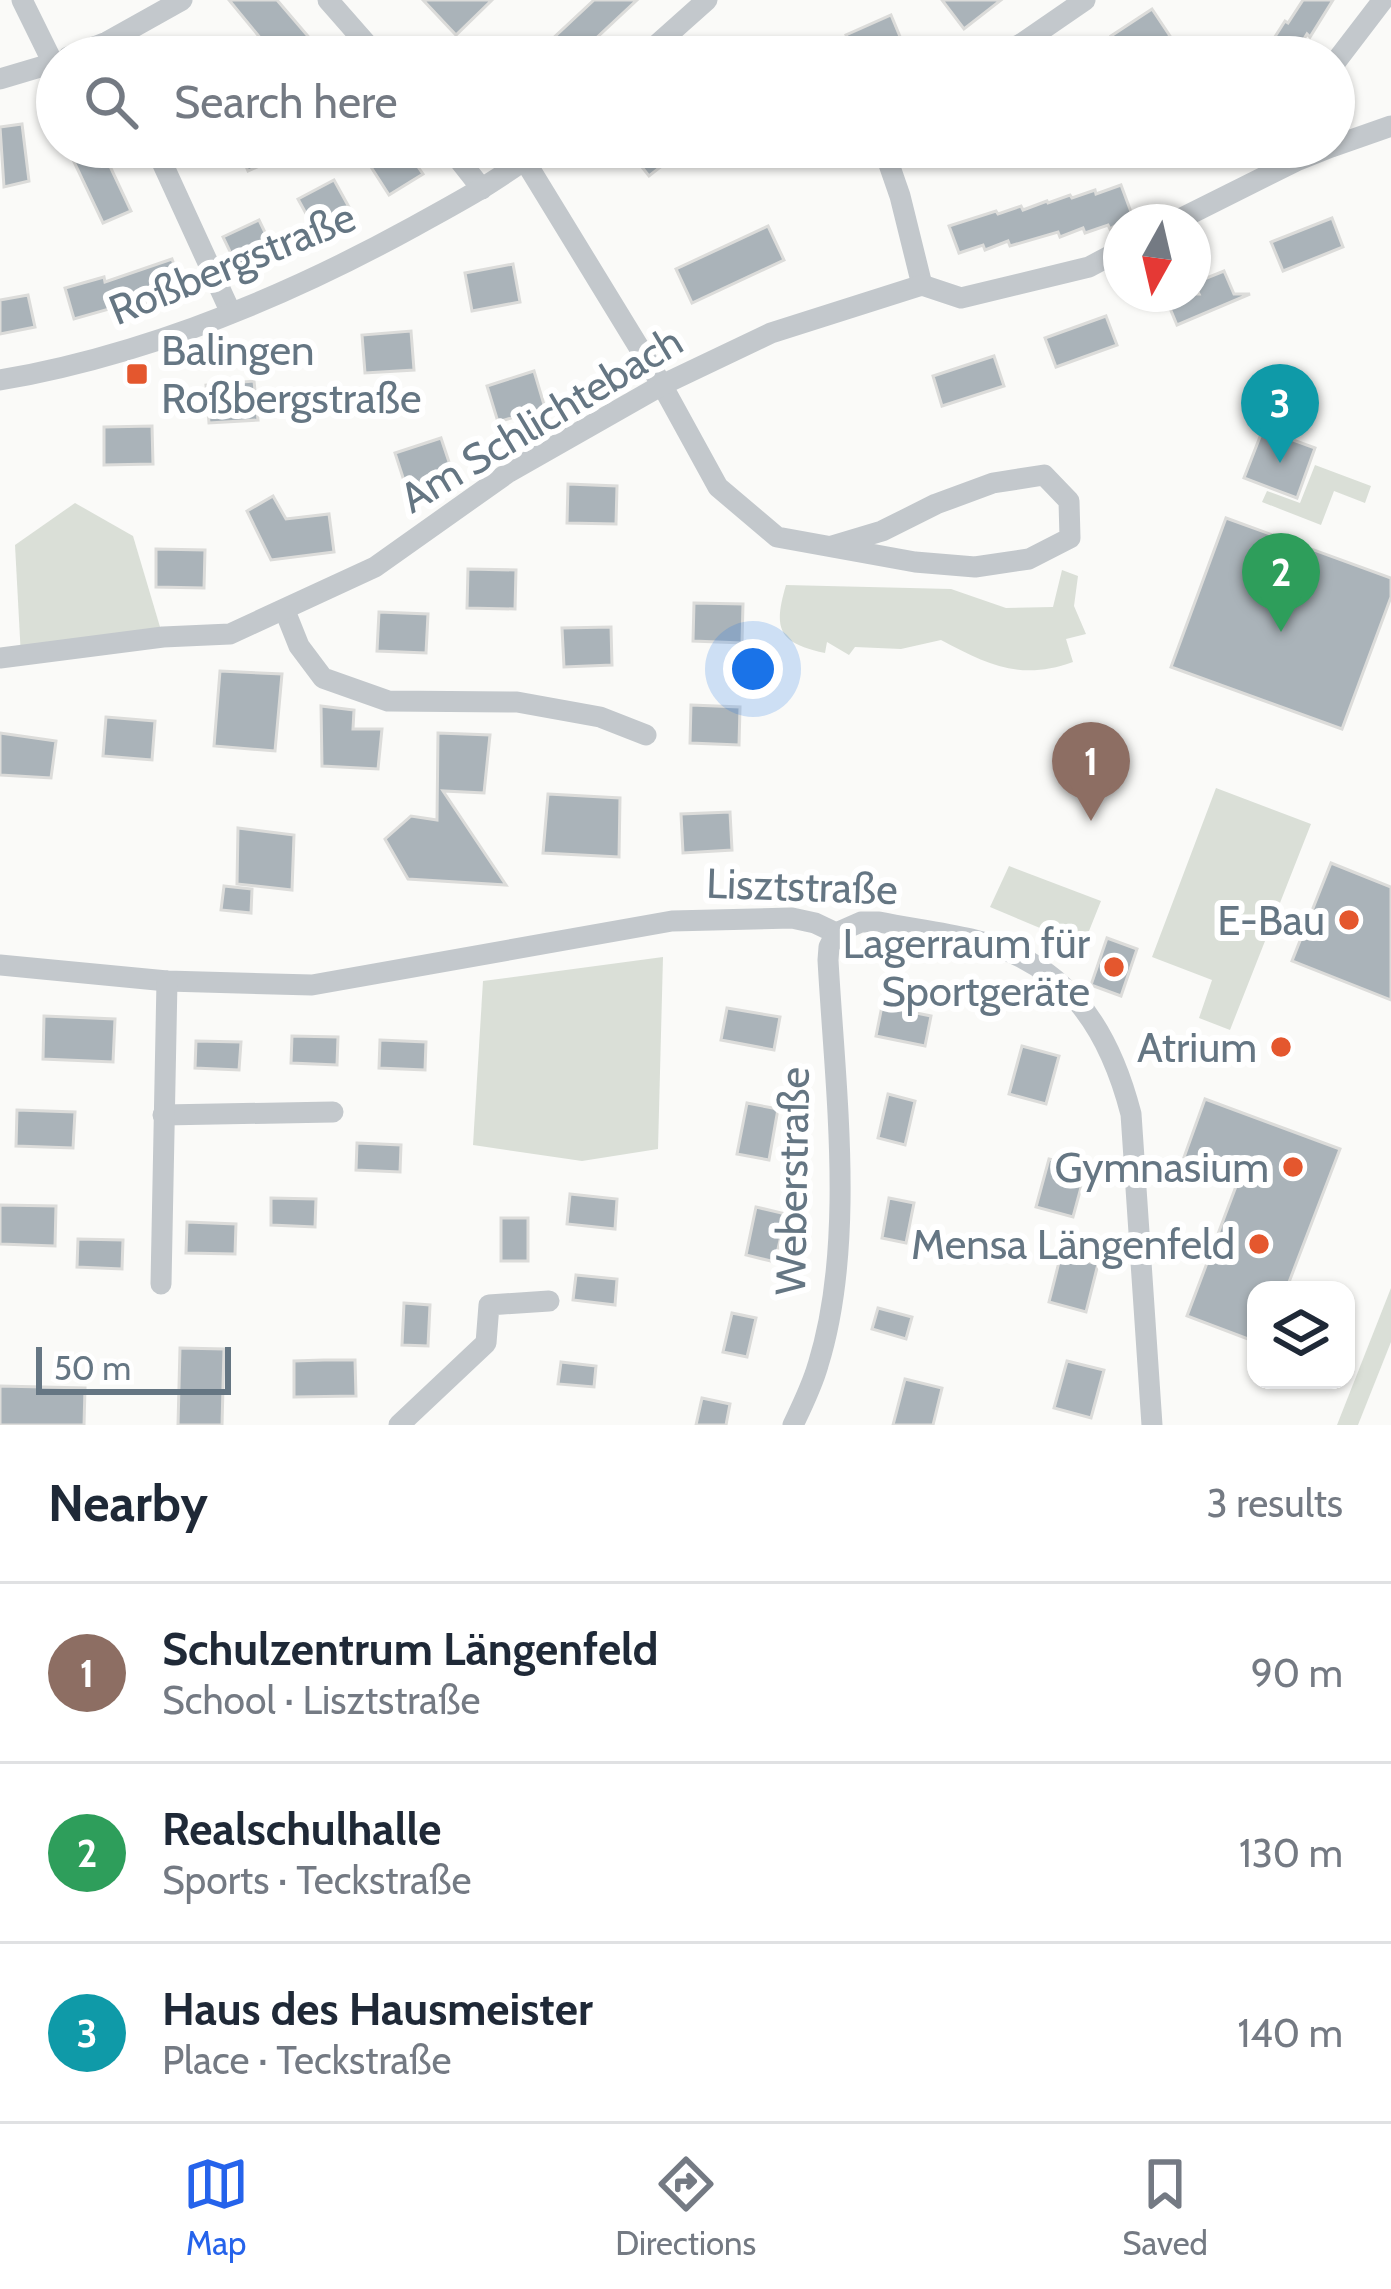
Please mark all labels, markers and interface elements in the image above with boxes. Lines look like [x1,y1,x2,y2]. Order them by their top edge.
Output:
search box [36,36,1355,168]
icon: search [78,69,144,135]
text: Search here [174,75,398,129]
street label: Roßbergstraße [102,190,362,336]
north arrow [1103,204,1211,312]
street label: Am Schlichtebach [391,314,691,524]
place label: Balingen Roßbergstraße [161,324,421,424]
marker: Balingen Roßbergstraße [124,361,150,387]
pin: 3 [1241,364,1319,463]
pin: 2 [1242,533,1320,632]
your location [723,639,783,699]
pin: 1 [1052,722,1130,821]
street label: Lisztstraße [705,857,899,915]
place label: E-Bau [1217,894,1325,946]
marker: E-Bau [1336,907,1362,933]
place label: Lagerraum für Sportgeräte [842,917,1091,1017]
marker: Lagerraum für Sportgeräte [1101,954,1127,980]
place label: Atrium [1137,1021,1257,1073]
marker: Atrium [1268,1034,1294,1060]
street label: Weberstraße [764,1067,820,1295]
place label: Gymnasium [1055,1141,1269,1193]
marker: Gymnasium [1280,1154,1306,1180]
place label: Mensa Längenfeld [911,1218,1235,1270]
marker: Mensa Längenfeld [1246,1231,1272,1257]
map controls [1247,1281,1355,1389]
button: layers [1247,1281,1355,1389]
scale bar [36,1341,231,1394]
text: 50 m [54,1348,131,1388]
text: Nearby [48,1472,208,1534]
text: 3 results [1206,1479,1343,1527]
text: Schulzentrum Längenfeld [162,1622,658,1676]
text: 1 [80,1649,94,1697]
text: 90 m [1251,1649,1343,1697]
text: School · Lisztstraße [162,1676,480,1724]
text: Realschulhalle [162,1802,441,1856]
text: 2 [77,1829,97,1877]
text: 130 m [1239,1829,1343,1877]
text: Sports · Teckstraße [162,1856,471,1904]
text: Haus des Hausmeister [162,1982,593,2036]
text: 3 [76,2009,98,2057]
text: 140 m [1238,2009,1343,2057]
text: Place · Teckstraße [162,2036,451,2084]
tab: Map [183,2151,249,2263]
tab: Directions [615,2151,756,2263]
tab: Saved [1122,2151,1208,2263]

